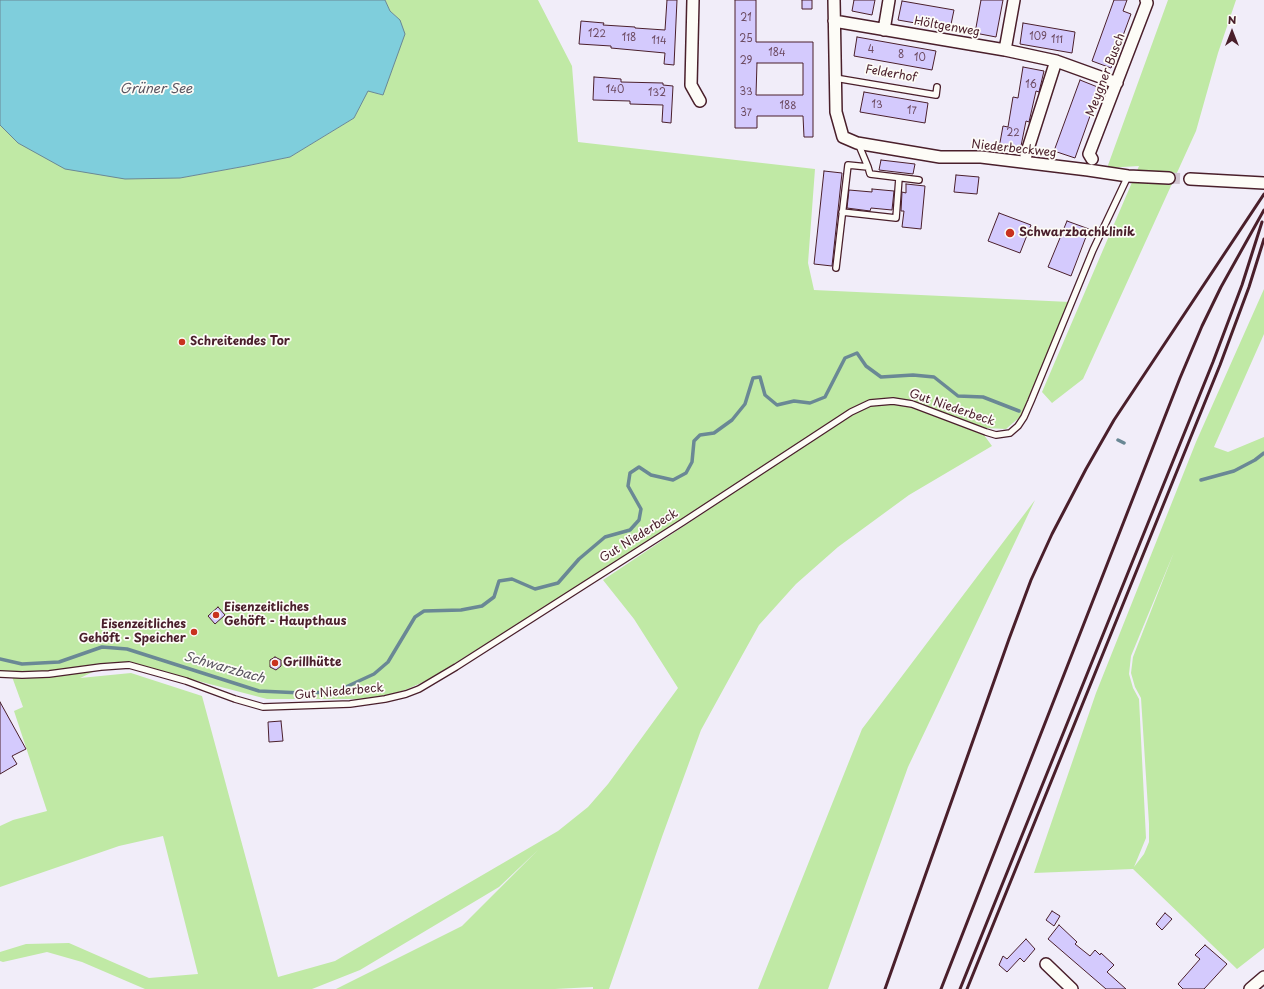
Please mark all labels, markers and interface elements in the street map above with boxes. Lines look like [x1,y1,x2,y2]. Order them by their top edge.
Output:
text: N [1228,11,1236,28]
house number: 21 [740,12,752,24]
north arrow [1212,12,1252,52]
street label: Höltgenweg [913,14,981,40]
house number: 122 [588,28,606,40]
house number: 109 [1029,31,1047,43]
street label: Meygner Busch [1083,31,1129,119]
house number: 118 [622,32,636,44]
house number: 25 [739,33,753,45]
house number: 111 [1051,34,1063,46]
house number: 114 [652,35,666,47]
house number: 4 [868,44,874,56]
house number: 184 [768,47,786,59]
house number: 8 [898,49,904,61]
house number: 10 [914,52,926,64]
house number: 29 [740,55,752,67]
street label: Felderhof [864,62,918,86]
house number: 16 [1025,79,1037,91]
water label: Grüner See [120,81,192,97]
house number: 140 [606,84,624,96]
house number: 33 [739,86,753,98]
house number: 132 [648,87,666,99]
house number: 13 [871,99,883,111]
house number: 188 [780,100,796,112]
house number: 17 [907,105,917,117]
house number: 37 [740,107,752,119]
house number: 22 [1006,127,1020,139]
street label: Niederbeckweg [971,137,1057,161]
place label: Schwarzbachklinik [1019,226,1135,240]
marker: Schwarzbachklinik [1004,227,1016,239]
place label: Schreitendes Tor [190,335,290,349]
marker: Schreitendes Tor [177,337,187,347]
street label: Gut Niederbeck [907,387,997,429]
street label: Gut Niederbeck [597,506,681,566]
place label: Eisenzeitliches Gehöft - Haupthaus [224,601,346,629]
marker: Eisenzeitliches Gehöft - Haupthaus [211,610,221,620]
place label: Eisenzeitliches Gehöft - Speicher [79,618,186,646]
marker: Eisenzeitliches Gehöft - Speicher [189,627,199,637]
water label: Schwarzbach [182,649,266,687]
place label: Grillhütte [283,656,342,670]
marker: Grillhütte [270,658,280,668]
street label: Gut Niederbeck [294,681,384,703]

